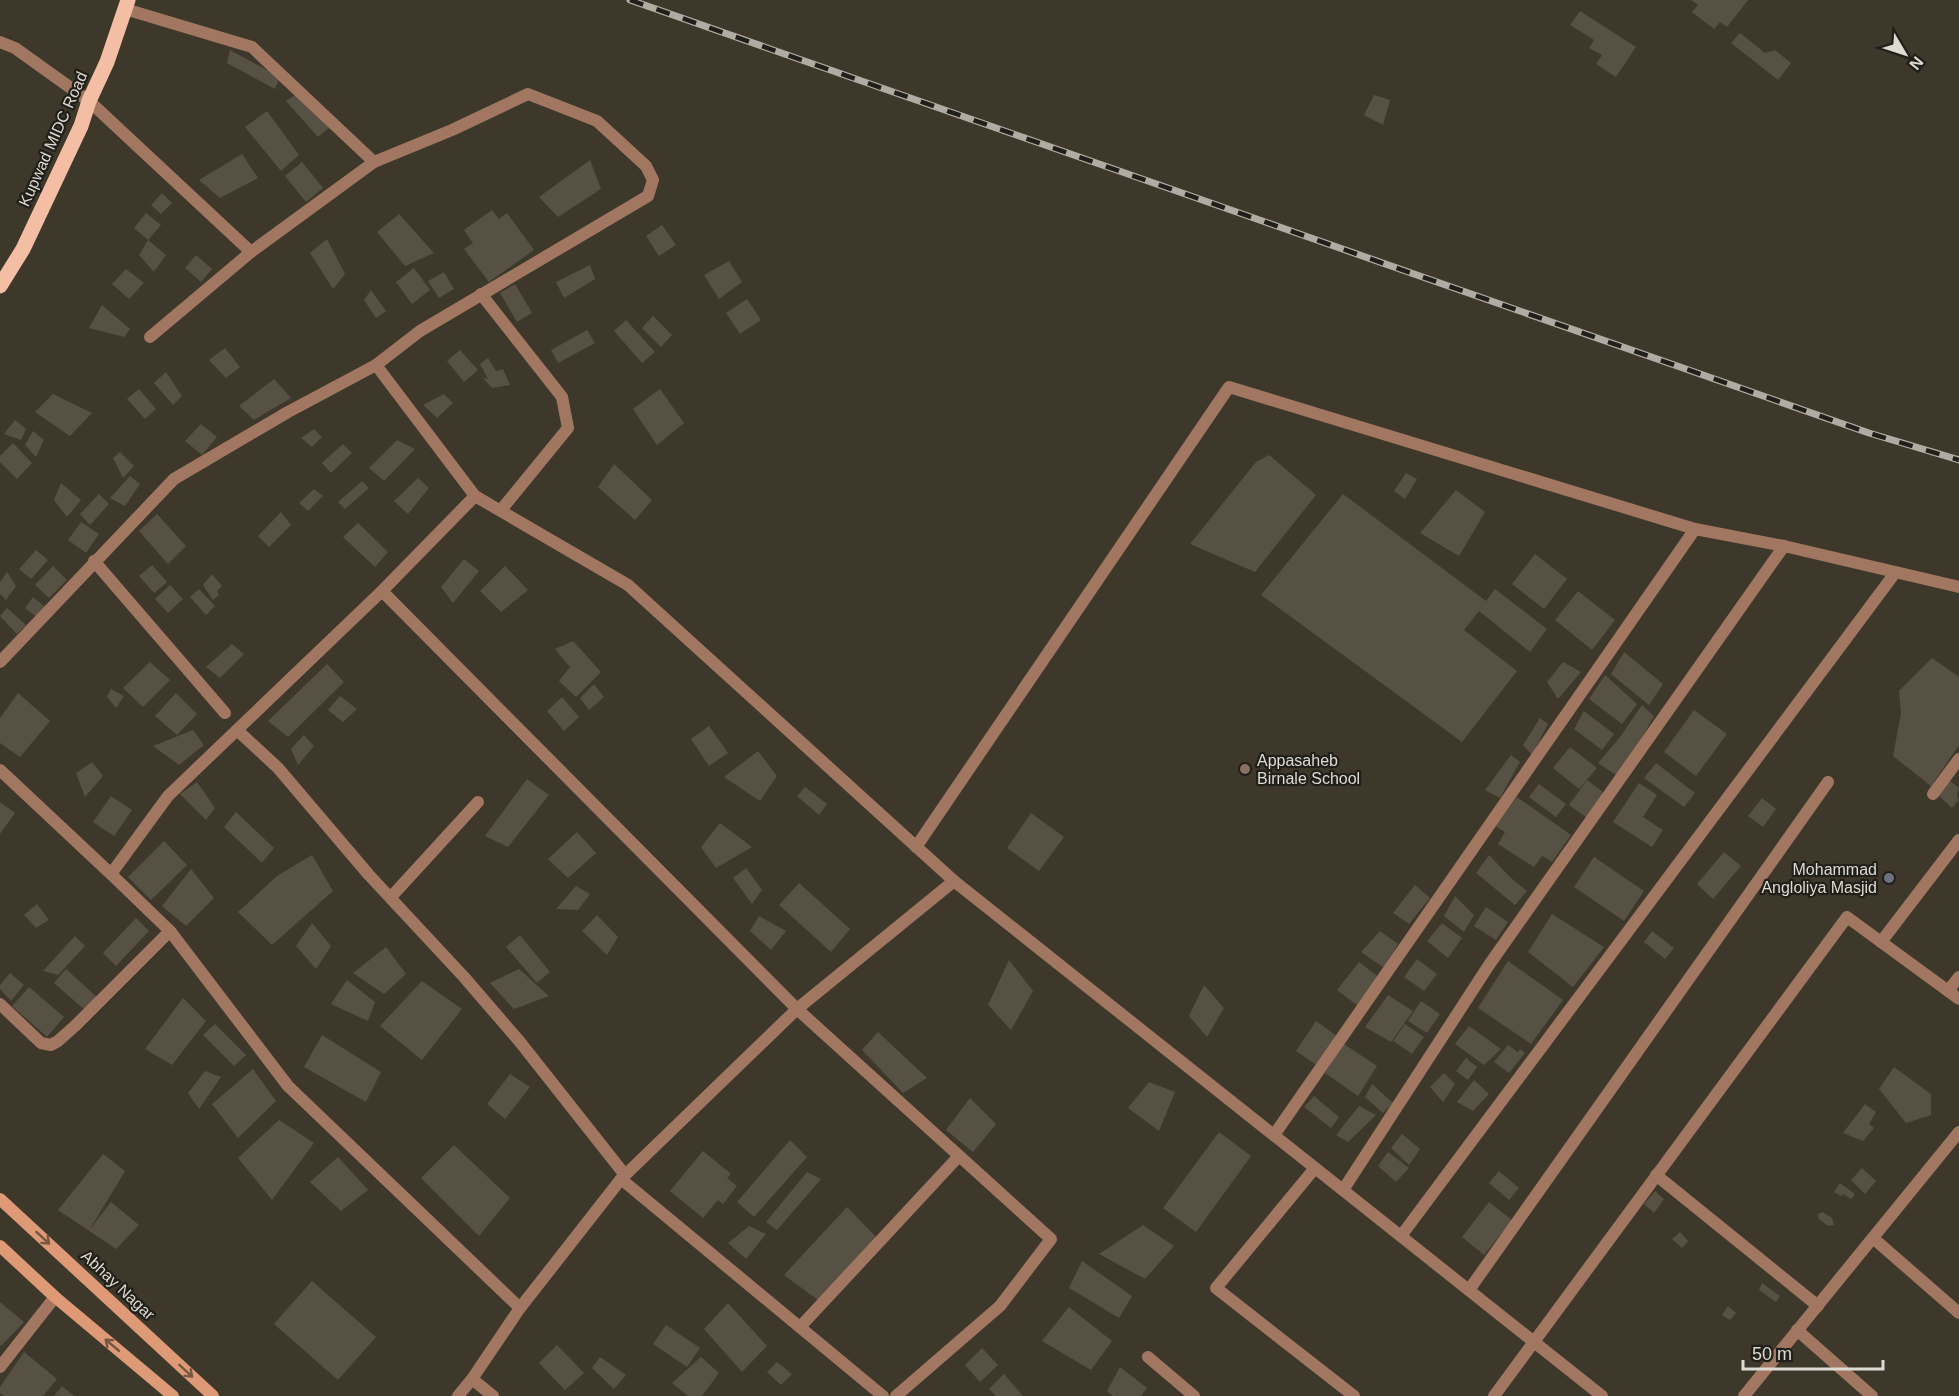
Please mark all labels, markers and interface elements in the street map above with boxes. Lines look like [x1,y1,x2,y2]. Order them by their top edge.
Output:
north arrow [1875,24,1935,84]
text: N [1906,53,1927,73]
street label: Kupwad MIDC Road [16,69,90,209]
place label: Appasaheb Birnale School [1257,752,1360,787]
marker: Appasaheb Birnale School [1238,762,1252,776]
place label: Mohammad Angloliya Masjid [1761,861,1877,896]
marker: Mohammad Angloliya Masjid [1882,871,1896,885]
one-way arrow [35,1231,50,1245]
street label: Abhay Nagar [78,1247,158,1324]
scale bar [1743,1333,1882,1371]
one-way arrow [105,1338,120,1352]
text: 50 m [1752,1344,1792,1364]
one-way arrow [178,1364,193,1378]

